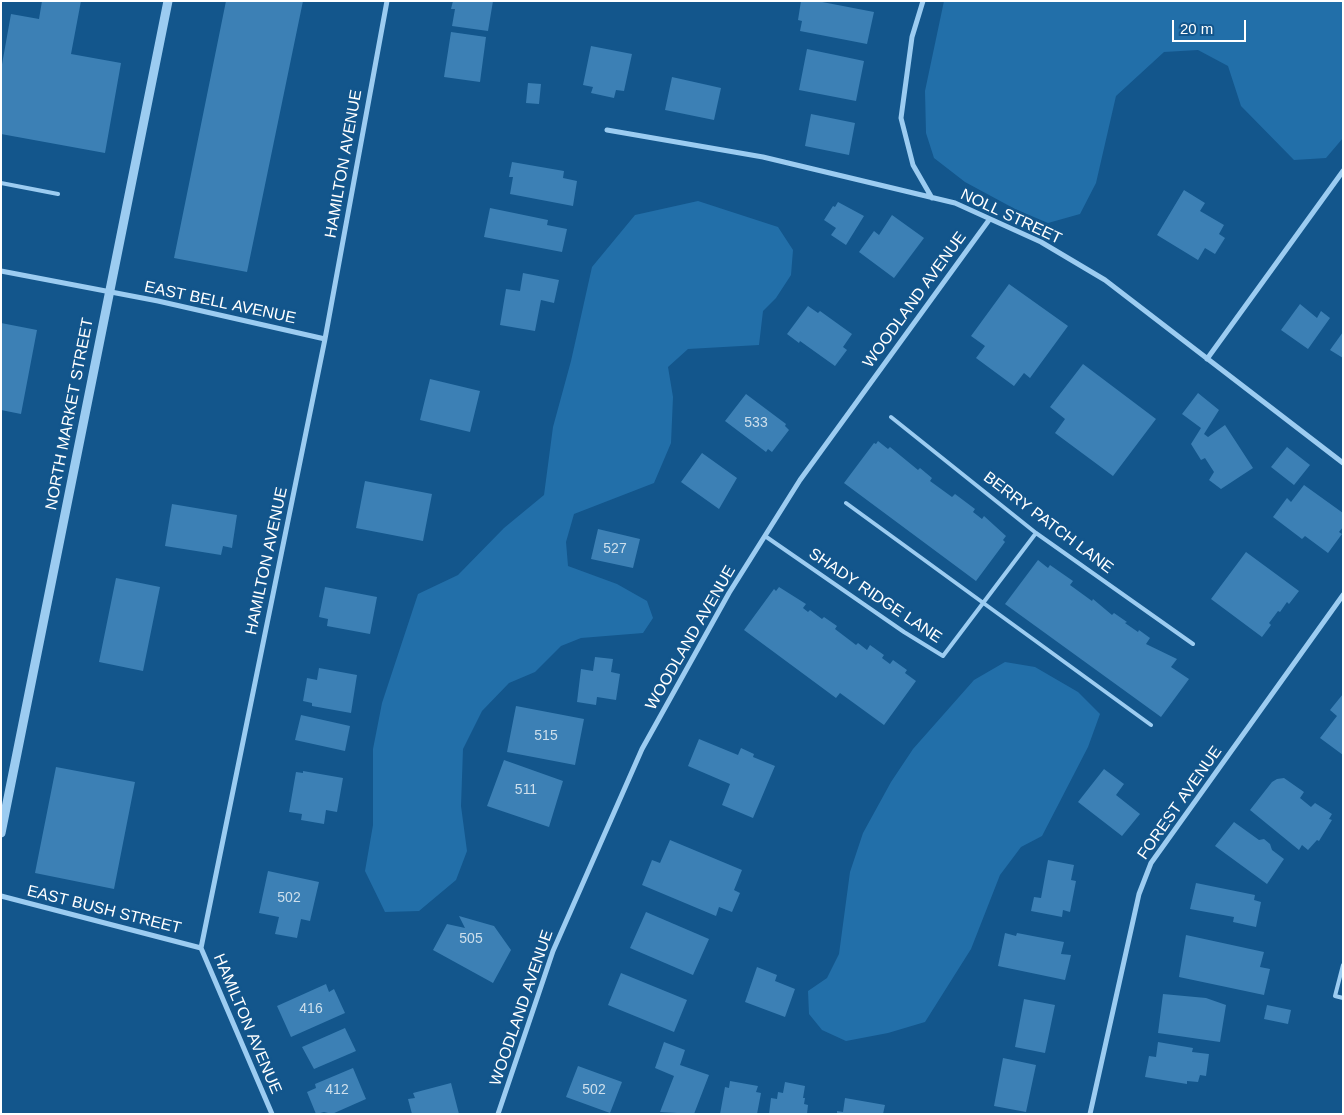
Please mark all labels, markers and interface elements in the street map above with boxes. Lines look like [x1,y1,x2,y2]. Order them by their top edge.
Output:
scale bar [1174,10,1248,42]
text: 20 m [1180,20,1213,37]
street label: HAMILTON AVENUE [322,88,366,240]
street label: NOLL STREET [957,185,1065,249]
street label: WOODLAND AVENUE [859,228,971,372]
street label: EAST BELL AVENUE [142,278,298,328]
street label: NORTH MARKET STREET [42,316,98,512]
house number: 533 [744,415,768,431]
street label: BERRY PATCH LANE [979,468,1117,578]
street label: HAMILTON AVENUE [242,486,292,636]
house number: 527 [603,541,627,557]
street label: SHADY RIDGE LANE [805,544,945,648]
street label: WOODLAND AVENUE [642,562,740,714]
house number: 515 [534,728,558,744]
street label: FOREST AVENUE [1134,743,1226,863]
house number: 511 [515,782,537,798]
street label: EAST BUSH STREET [25,882,183,938]
house number: 502 [277,890,301,906]
street label: WOODLAND AVENUE [486,928,558,1088]
house number: 505 [459,931,483,947]
street label: HAMILTON AVENUE [209,951,285,1097]
house number: 416 [299,1001,323,1017]
house number: 412 [325,1082,349,1098]
house number: 502 [582,1082,606,1098]

